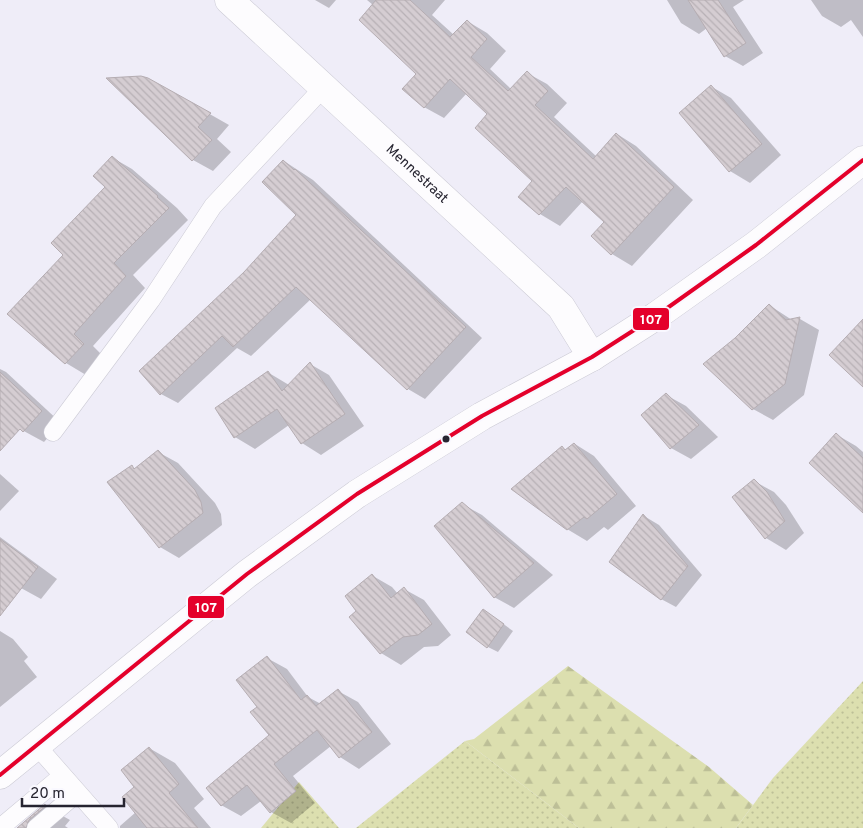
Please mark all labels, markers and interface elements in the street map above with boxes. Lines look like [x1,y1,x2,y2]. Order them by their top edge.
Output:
street label: Mennestraat [382,141,452,207]
line badge: 107 [632,307,670,331]
text: 107 [640,312,662,329]
unlabelled marker [441,434,451,444]
line badge: 107 [187,595,225,619]
text: 107 [195,600,217,617]
scale bar [22,776,125,808]
text: 20 m [30,785,65,804]

